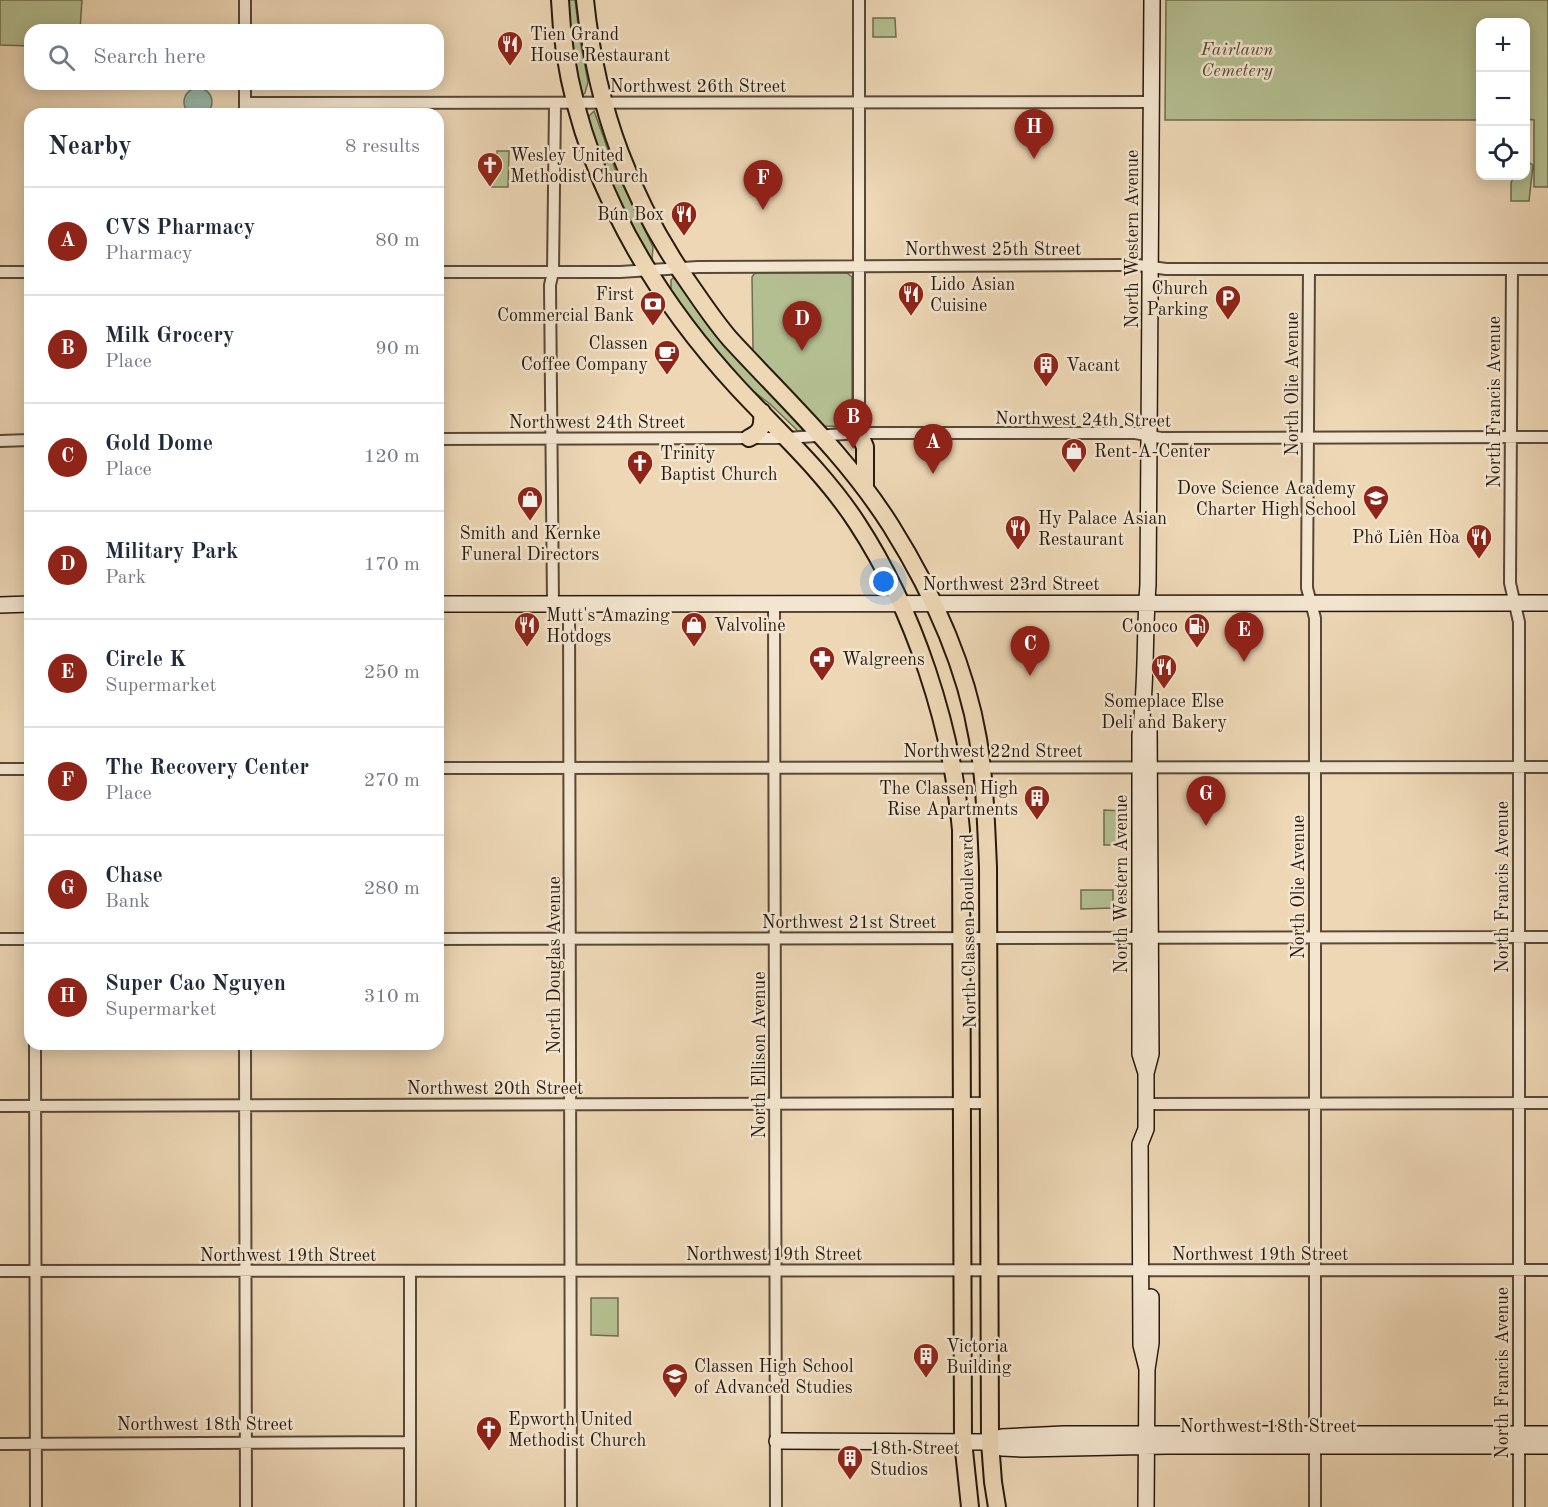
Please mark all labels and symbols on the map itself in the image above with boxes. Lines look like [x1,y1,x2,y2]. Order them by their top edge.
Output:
place label: Tien Grand House Restaurant [530,26,670,65]
restaurant icon: Tien Grand House Restaurant [495,29,525,67]
park label: Fairlawn Cemetery [1200,41,1273,80]
street label: Northwest 26th Street [610,78,786,96]
pin: H [1014,110,1054,159]
place label: Wesley United Methodist Church [510,147,648,186]
church icon: Wesley United Methodist Church [475,150,505,188]
street label: North Western Avenue [1124,150,1142,328]
pin: F [744,160,783,210]
restaurant icon: Bún Box [669,199,699,237]
place label: Bún Box [597,206,664,224]
street label: Northwest 25th Street [905,241,1081,259]
place label: Lido Asian Cuisine [930,276,1016,315]
restaurant icon: Lido Asian Cuisine [896,279,926,317]
place label: Church Parking [1147,280,1208,319]
parking icon: Church Parking [1213,283,1243,321]
place label: First Commercial Bank [497,286,634,325]
bank icon: First Commercial Bank [638,289,668,327]
pin: D [782,302,822,351]
street label: North Olie Avenue [1284,312,1302,456]
street label: North Francis Avenue [1486,316,1504,488]
place label: Classen Coffee Company [521,335,648,374]
cafe icon: Classen Coffee Company [652,338,682,376]
building icon: Vacant [1031,350,1061,388]
place label: Vacant [1066,357,1120,375]
pin: B [834,400,872,449]
street label: Northwest 24th Street [995,409,1171,431]
street label: Northwest 24th Street [509,414,685,432]
pin: A [914,424,952,474]
shop icon: Rent-A-Center [1059,436,1089,474]
place label: Rent-A-Center [1094,443,1211,461]
place label: Trinity Baptist Church [660,445,778,484]
church icon: Trinity Baptist Church [625,448,655,486]
place label: Dove Science Academy Charter High School [1177,480,1356,519]
school or university icon: Dove Science Academy Charter High School [1361,483,1391,521]
shop icon: Smith and Kernke Funeral Directors [515,484,545,522]
place label: Hy Palace Asian Restaurant [1038,510,1167,549]
restaurant icon: Hy Palace Asian Restaurant [1003,513,1033,551]
restaurant icon: Phở Liên Hòa [1464,522,1494,560]
place label: Smith and Kernke Funeral Directors [459,525,601,564]
place label: Phở Liên Hòa [1352,529,1460,547]
your location [869,567,898,596]
street label: Northwest 23rd Street [922,576,1100,594]
place label: Mutt's Amazing Hotdogs [546,607,670,646]
restaurant icon: Mutt's Amazing Hotdogs [512,610,542,648]
shop icon: Valvoline [679,610,709,648]
fuel station icon: Conoco [1182,611,1212,649]
pin: E [1224,612,1264,662]
place label: Valvoline [714,617,786,635]
place label: Conoco [1122,618,1178,636]
pin: C [1010,626,1050,676]
pharmacy icon: Walgreens [807,644,837,682]
place label: Walgreens [842,651,925,669]
restaurant icon: Someplace Else Deli and Bakery [1149,652,1179,690]
place label: Someplace Else Deli and Bakery [1101,693,1227,732]
street label: Northwest 22nd Street [903,743,1083,761]
pin: G [1186,776,1226,826]
place label: The Classen High Rise Apartments [879,780,1018,819]
building icon: The Classen High Rise Apartments [1022,783,1052,821]
street label: North Western Avenue [1113,795,1131,973]
street label: North Francis Avenue [1494,801,1512,973]
street label: North Olie Avenue [1290,815,1308,959]
street label: North Classen Boulevard [958,834,980,1028]
street label: North Douglas Avenue [546,876,564,1054]
street label: Northwest 21st Street [762,914,936,932]
street label: North Ellison Avenue [751,972,769,1138]
street label: Northwest 20th Street [407,1080,583,1098]
street label: Northwest 19th Street [686,1246,862,1264]
street label: Northwest 19th Street [1172,1246,1348,1264]
street label: Northwest 19th Street [200,1247,376,1265]
street label: North Francis Avenue [1494,1287,1512,1459]
place label: Victoria Building [946,1338,1012,1377]
building icon: Victoria Building [911,1341,941,1379]
place label: Classen High School of Advanced Studies [694,1358,854,1397]
school or university icon: Classen High School of Advanced Studies [660,1361,690,1399]
place label: Epworth United Methodist Church [508,1411,646,1450]
church icon: Epworth United Methodist Church [474,1414,504,1452]
street label: Northwest 18th Street [117,1416,293,1434]
street label: Northwest 18th Street [1180,1418,1356,1436]
place label: 18th Street Studios [870,1440,960,1479]
building icon: 18th Street Studios [835,1443,865,1481]

